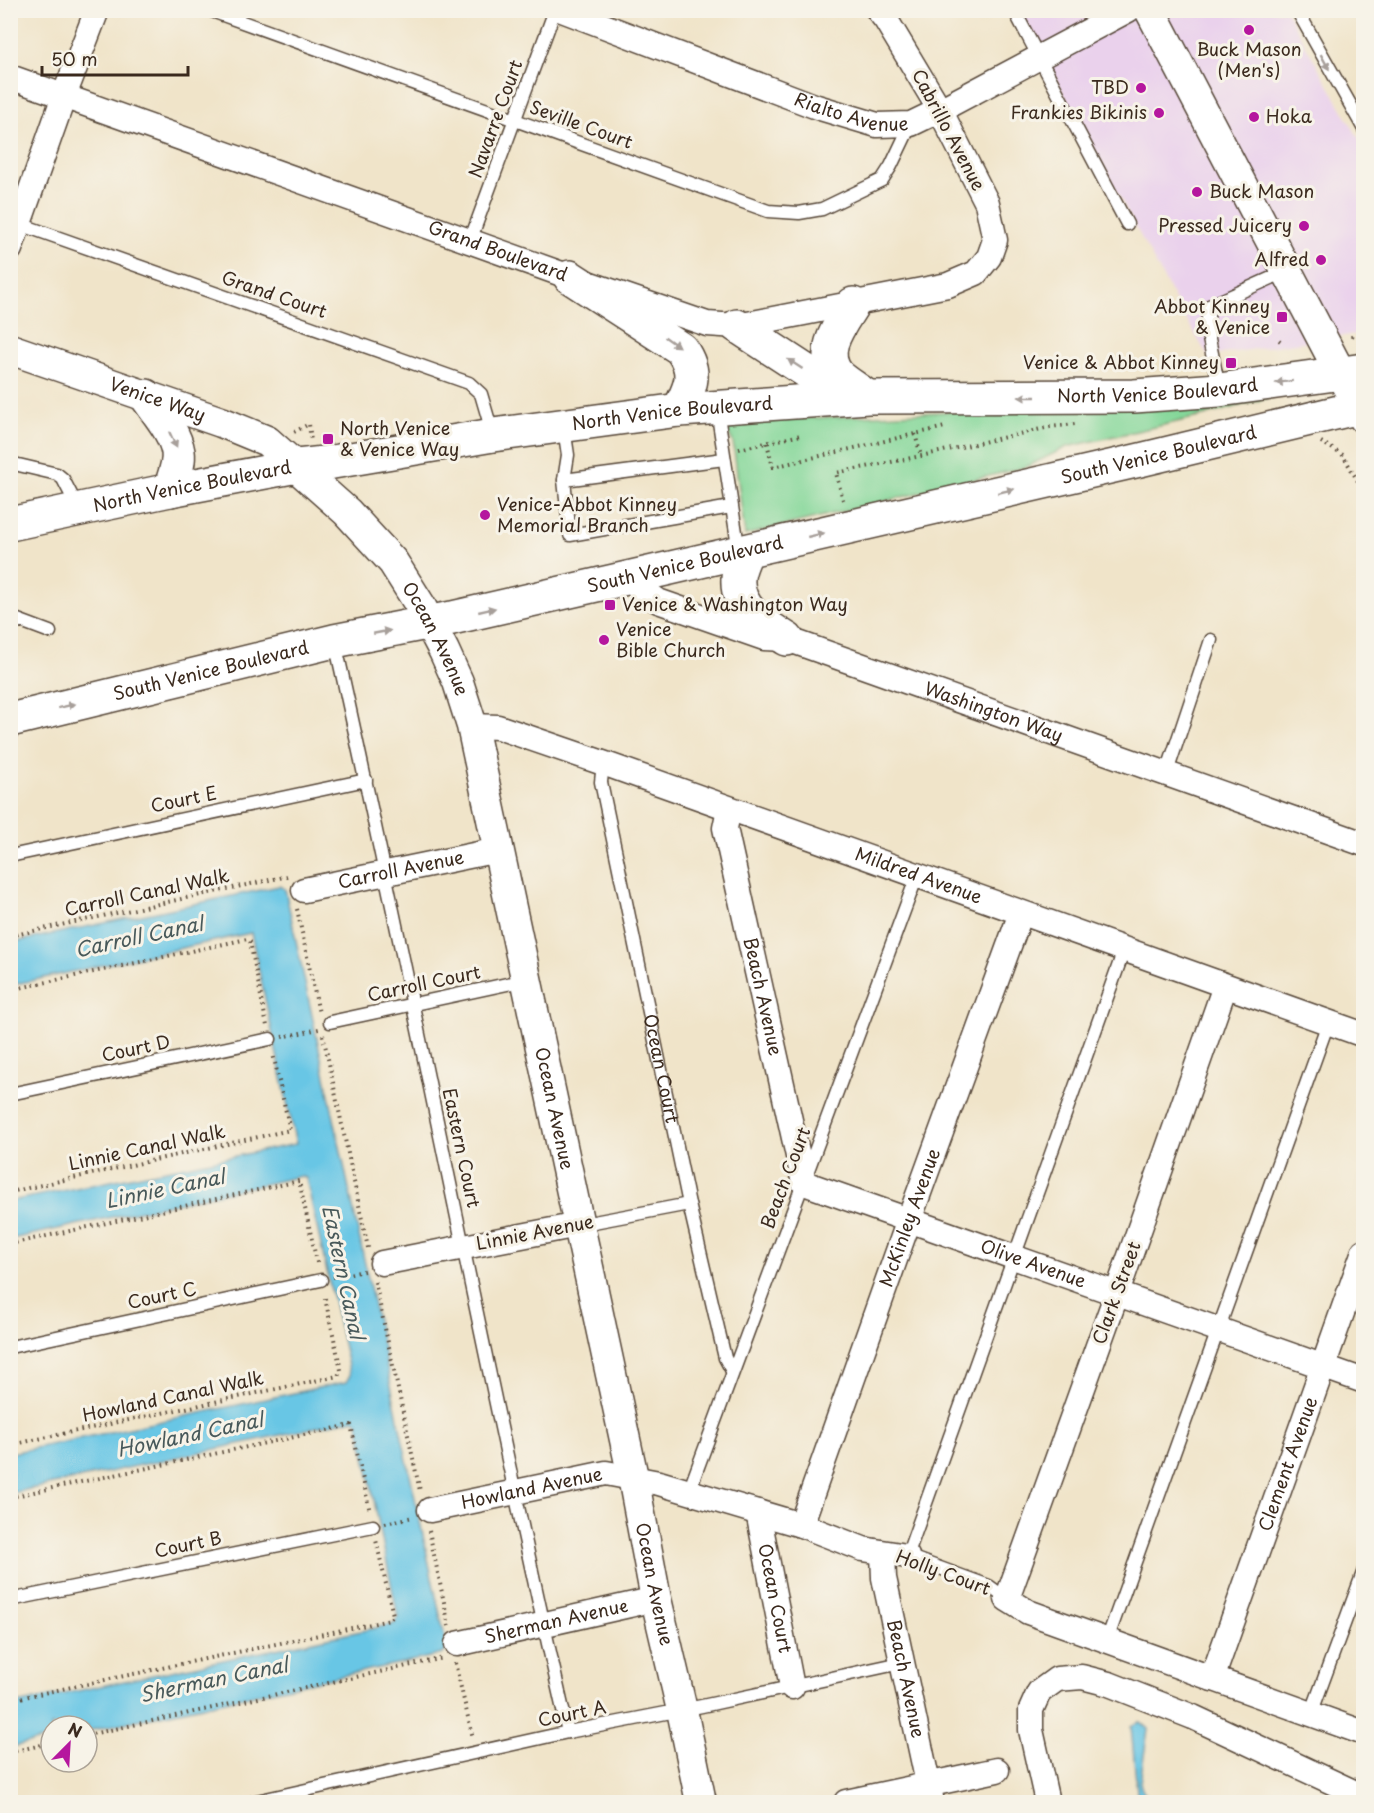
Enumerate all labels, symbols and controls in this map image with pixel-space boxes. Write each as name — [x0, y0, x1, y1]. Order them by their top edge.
marker: Buck Mason (Men's) — [1242, 23, 1256, 37]
place label: Buck Mason (Men's) — [1196, 35, 1302, 83]
scale bar — [42, 39, 188, 77]
text: 50 m — [51, 45, 98, 72]
one-way arrow — [1320, 53, 1330, 70]
street label: Navarre Court — [461, 56, 528, 181]
street label: Cabrillo Avenue — [906, 64, 993, 195]
place label: TBD — [1091, 73, 1129, 100]
marker: TBD — [1134, 81, 1148, 95]
street label: Rialto Avenue — [791, 85, 909, 137]
street label: Seville Court — [526, 92, 637, 155]
place label: Frankies Bikinis — [1011, 98, 1147, 125]
place label: Hoka — [1266, 102, 1313, 129]
marker: Frankies Bikinis — [1152, 106, 1166, 120]
marker: Hoka — [1247, 110, 1261, 124]
place label: Buck Mason — [1209, 177, 1314, 204]
marker: Buck Mason — [1190, 185, 1204, 199]
place label: Pressed Juicery — [1158, 211, 1292, 238]
street label: Grand Boulevard — [425, 212, 572, 287]
marker: Pressed Juicery — [1297, 219, 1311, 233]
place label: Alfred — [1255, 245, 1309, 272]
marker: Alfred — [1314, 253, 1328, 267]
street label: Grand Court — [218, 263, 331, 324]
place label: Abbot Kinney & Venice — [1154, 292, 1270, 340]
marker: Abbot Kinney & Venice — [1275, 310, 1289, 324]
one-way arrow — [664, 336, 680, 348]
place label: Venice & Abbot Kinney — [1023, 348, 1219, 375]
marker: Venice & Abbot Kinney — [1224, 356, 1238, 370]
one-way arrow — [787, 359, 803, 370]
street label: Venice Way — [106, 369, 210, 428]
street label: North Venice Boulevard — [1057, 370, 1259, 408]
one-way arrow — [1275, 377, 1294, 386]
street label: North Venice Boulevard — [570, 389, 773, 436]
one-way arrow — [1018, 392, 1037, 402]
place label: North Venice & Venice Way — [340, 414, 459, 462]
street label: South Venice Boulevard — [1058, 417, 1259, 490]
one-way arrow — [168, 432, 178, 450]
marker: North Venice & Venice Way — [321, 432, 335, 446]
street label: North Venice Boulevard — [90, 452, 293, 518]
one-way arrow — [997, 486, 1016, 495]
place label: Venice-Abbot Kinney Memorial Branch — [497, 490, 677, 538]
marker: Venice-Abbot Kinney Memorial Branch — [478, 508, 492, 522]
street label: South Venice Boulevard — [584, 528, 785, 599]
one-way arrow — [807, 530, 826, 539]
street label: Ocean Avenue — [397, 576, 477, 699]
place label: Venice & Washington Way — [622, 590, 848, 617]
marker: Venice & Washington Way — [603, 598, 617, 612]
one-way arrow — [478, 605, 497, 614]
place label: Venice Bible Church — [616, 615, 726, 663]
one-way arrow — [373, 626, 391, 636]
street label: South Venice Boulevard — [110, 633, 311, 706]
marker: Venice Bible Church — [597, 633, 611, 647]
street label: Washington Way — [921, 674, 1067, 748]
one-way arrow — [58, 701, 77, 711]
street label: Court E — [148, 778, 219, 819]
street label: Mildred Avenue — [852, 839, 986, 909]
street label: Carroll Avenue — [335, 842, 466, 895]
street label: Carroll Canal Walk — [62, 861, 232, 922]
water label: Carroll Canal — [72, 907, 209, 964]
street label: Beach Avenue — [738, 934, 790, 1058]
street label: Carroll Court — [365, 957, 483, 1008]
street label: Ocean Court — [638, 1011, 687, 1126]
street label: Court D — [99, 1027, 173, 1068]
street label: Ocean Avenue — [529, 1044, 582, 1172]
street label: Eastern Court — [437, 1085, 488, 1210]
street label: Linnie Canal Walk — [66, 1117, 228, 1176]
street label: Beach Court — [753, 1123, 816, 1232]
street label: McKinley Avenue — [871, 1144, 946, 1290]
water label: Linnie Canal — [102, 1160, 231, 1215]
water label: Eastern Canal — [315, 1202, 374, 1345]
street label: Linnie Avenue — [474, 1207, 596, 1256]
street label: Olive Avenue — [977, 1231, 1090, 1294]
street label: Clark Street — [1084, 1237, 1147, 1348]
street label: Court C — [125, 1274, 199, 1315]
street label: Howland Canal Walk — [80, 1363, 266, 1428]
street label: Clement Avenue — [1251, 1392, 1323, 1535]
water label: Howland Canal — [114, 1403, 269, 1464]
street label: Howland Avenue — [458, 1459, 605, 1515]
street label: Ocean Avenue — [630, 1520, 681, 1648]
street label: Court B — [152, 1523, 224, 1564]
street label: Ocean Court — [752, 1541, 800, 1655]
street label: Holly Court — [892, 1542, 995, 1601]
street label: Sherman Avenue — [482, 1591, 630, 1649]
street label: Beach Avenue — [881, 1617, 933, 1740]
water label: Sherman Canal — [137, 1648, 294, 1709]
street label: Court A — [535, 1692, 608, 1733]
north arrow — [39, 1714, 99, 1774]
text: N — [65, 1716, 86, 1743]

